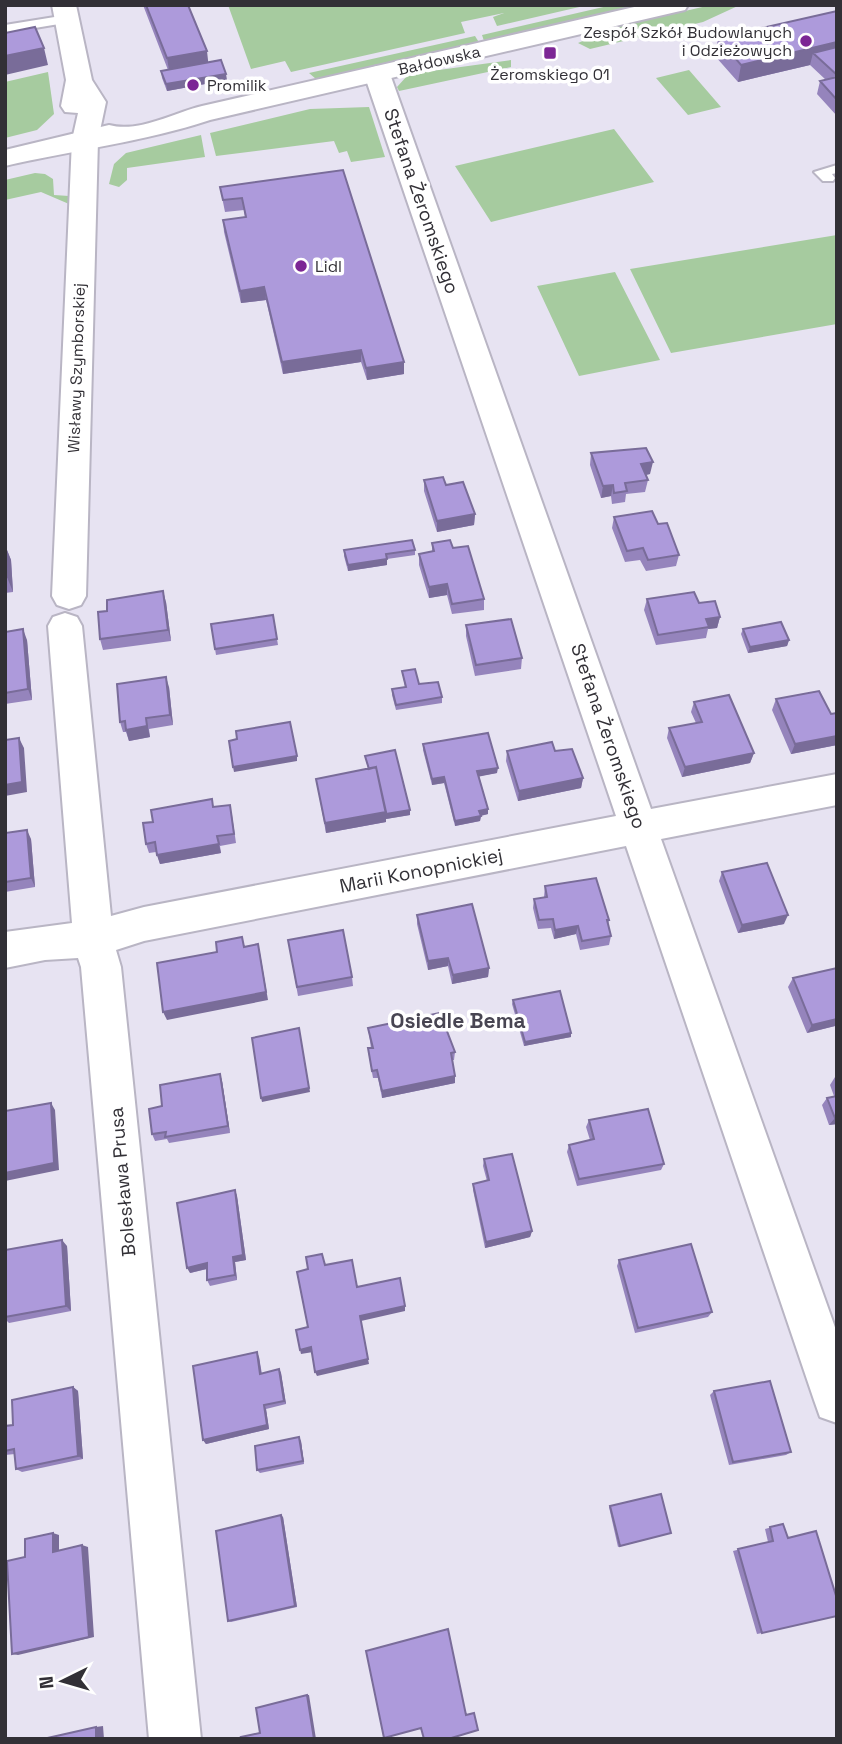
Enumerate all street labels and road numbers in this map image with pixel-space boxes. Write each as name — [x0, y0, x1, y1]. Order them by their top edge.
street label: Bałdowska — [396, 41, 483, 80]
street label: Stefana Żeromskiego — [378, 105, 465, 297]
street label: Wisławy Szymborskiej — [63, 283, 90, 453]
street label: Stefana Żeromskiego — [565, 640, 652, 832]
street label: Marii Konopnickiej — [337, 842, 505, 899]
street label: Bolesława Prusa — [104, 1106, 141, 1258]

